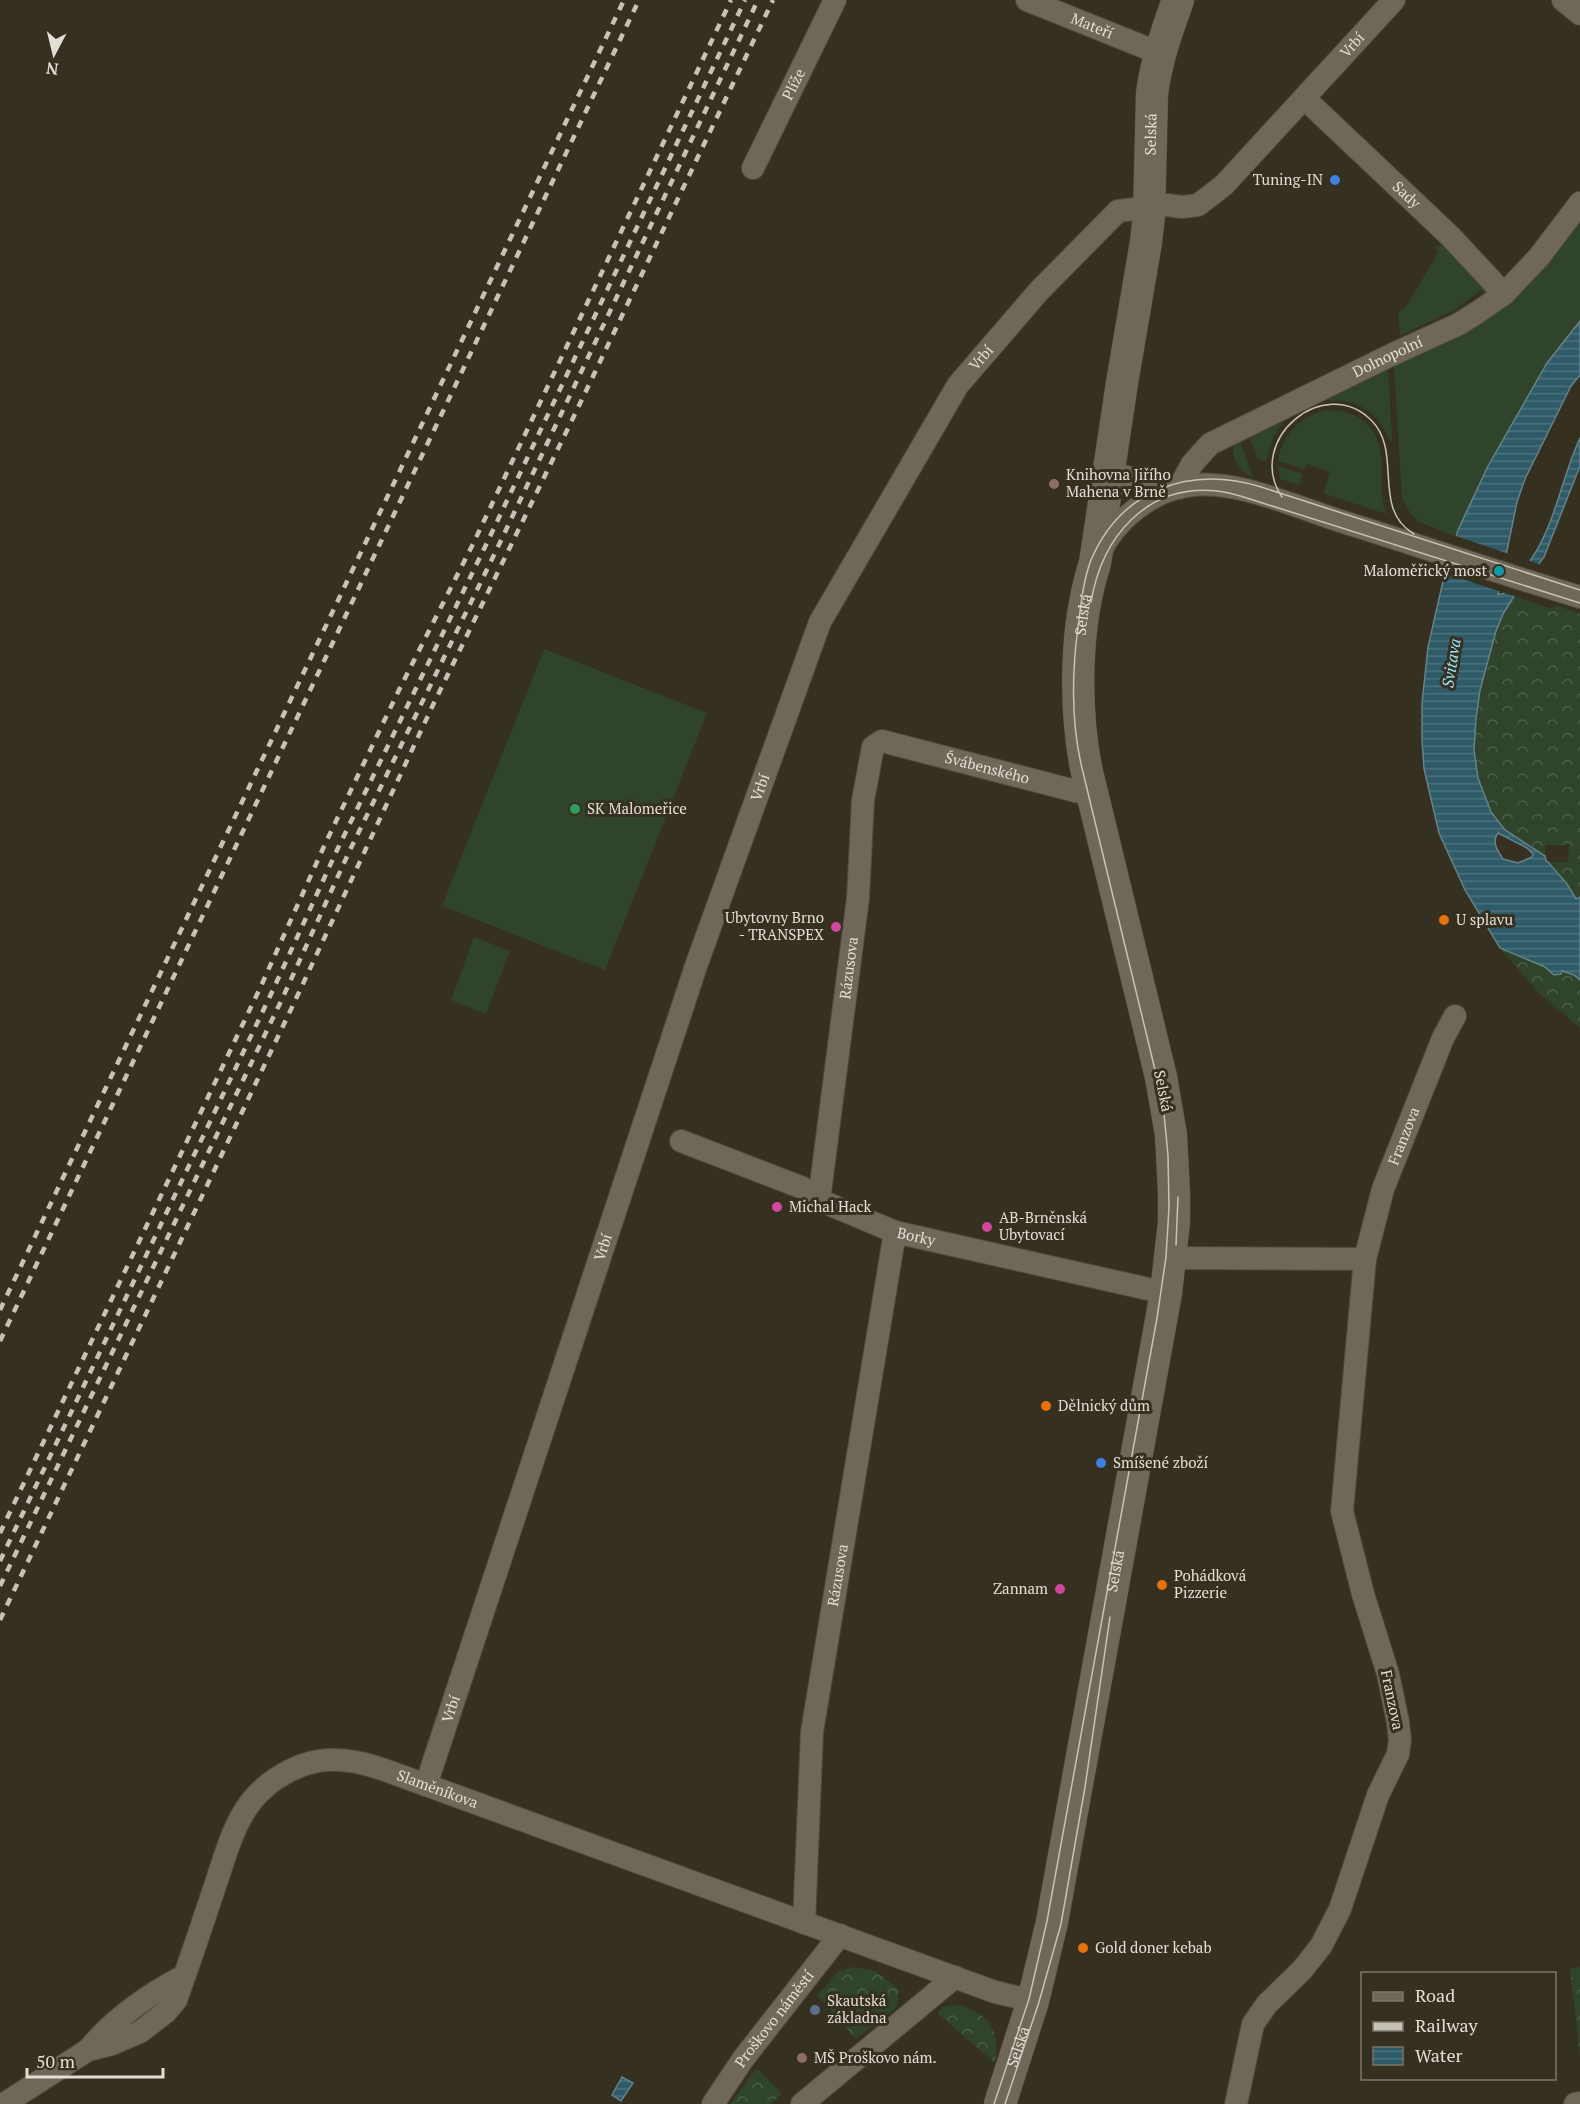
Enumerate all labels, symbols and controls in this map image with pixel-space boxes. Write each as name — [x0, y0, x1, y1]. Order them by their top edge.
street label: Mateří — [1068, 8, 1117, 43]
north arrow — [24, 24, 84, 84]
street label: Vrbí — [1335, 27, 1369, 61]
text: N — [45, 57, 60, 81]
street label: Plíže — [777, 65, 809, 103]
street label: Selská — [1139, 113, 1161, 156]
place label: Tuning-IN — [1253, 169, 1323, 189]
marker: Tuning-IN — [1328, 173, 1342, 187]
street label: Sady — [1389, 176, 1426, 213]
street label: Dolnopolní — [1349, 331, 1426, 381]
street label: Vrbí — [964, 340, 997, 374]
place label: Knihovna Jiřího Mahena v Brně — [1066, 464, 1171, 501]
marker: Knihovna Jiřího Mahena v Brně — [1047, 477, 1061, 491]
place label: Maloměřický most — [1364, 560, 1487, 580]
marker: Maloměřický most — [1492, 564, 1506, 578]
street label: Selská — [1070, 591, 1096, 636]
water label: Svitava — [1436, 637, 1466, 689]
street label: Švábenského — [943, 747, 1032, 788]
street label: Vrbí — [745, 770, 774, 804]
place label: SK Malomeřice — [587, 798, 687, 818]
marker: SK Malomeřice — [568, 802, 582, 816]
place label: Ubytovny Brno - TRANSPEX — [725, 907, 824, 944]
place label: U splavu — [1456, 909, 1513, 929]
marker: U splavu — [1437, 913, 1451, 927]
marker: Ubytovny Brno - TRANSPEX — [829, 920, 843, 934]
street label: Rázusova — [834, 935, 862, 1000]
street label: Selská — [1150, 1068, 1178, 1114]
street label: Franzova — [1383, 1103, 1424, 1168]
place label: Michal Hack — [789, 1196, 872, 1216]
marker: Michal Hack — [770, 1200, 784, 1214]
place label: AB-Brněnská Ubytovací — [999, 1207, 1087, 1244]
marker: AB-Brněnská Ubytovací — [980, 1220, 994, 1234]
street label: Borky — [895, 1222, 938, 1250]
street label: Vrbí — [588, 1230, 616, 1263]
place label: Dělnický dům — [1058, 1395, 1150, 1415]
marker: Dělnický dům — [1039, 1399, 1053, 1413]
place label: Smíšené zboží — [1113, 1452, 1209, 1472]
marker: Smíšené zboží — [1094, 1456, 1108, 1470]
street label: Rázusova — [822, 1542, 852, 1608]
street label: Selská — [1101, 1548, 1128, 1593]
place label: Pohádková Pizzerie — [1174, 1565, 1247, 1602]
place label: Zannam — [993, 1578, 1048, 1598]
marker: Pohádková Pizzerie — [1155, 1578, 1169, 1592]
marker: Zannam — [1053, 1582, 1067, 1596]
street label: Franzova — [1377, 1668, 1409, 1732]
street label: Vrbí — [436, 1692, 464, 1725]
street label: Slaměníkova — [394, 1764, 481, 1812]
place label: Gold doner kebab — [1095, 1937, 1212, 1957]
marker: Gold doner kebab — [1076, 1941, 1090, 1955]
street label: Proškovo náměstí — [729, 1965, 818, 2071]
legend — [1361, 1972, 1556, 2080]
text: Road — [1415, 1983, 1455, 2007]
place label: Skautská základna — [827, 1990, 887, 2027]
marker: Skautská základna — [808, 2003, 822, 2017]
text: Railway — [1415, 2013, 1479, 2037]
street label: Selská — [1001, 2023, 1033, 2070]
scale bar — [27, 2041, 164, 2079]
text: Water — [1415, 2043, 1462, 2067]
place label: MŠ Proškovo nám. — [814, 2047, 937, 2067]
text: 50 m — [36, 2049, 76, 2073]
marker: MŠ Proškovo nám. — [795, 2051, 809, 2065]

